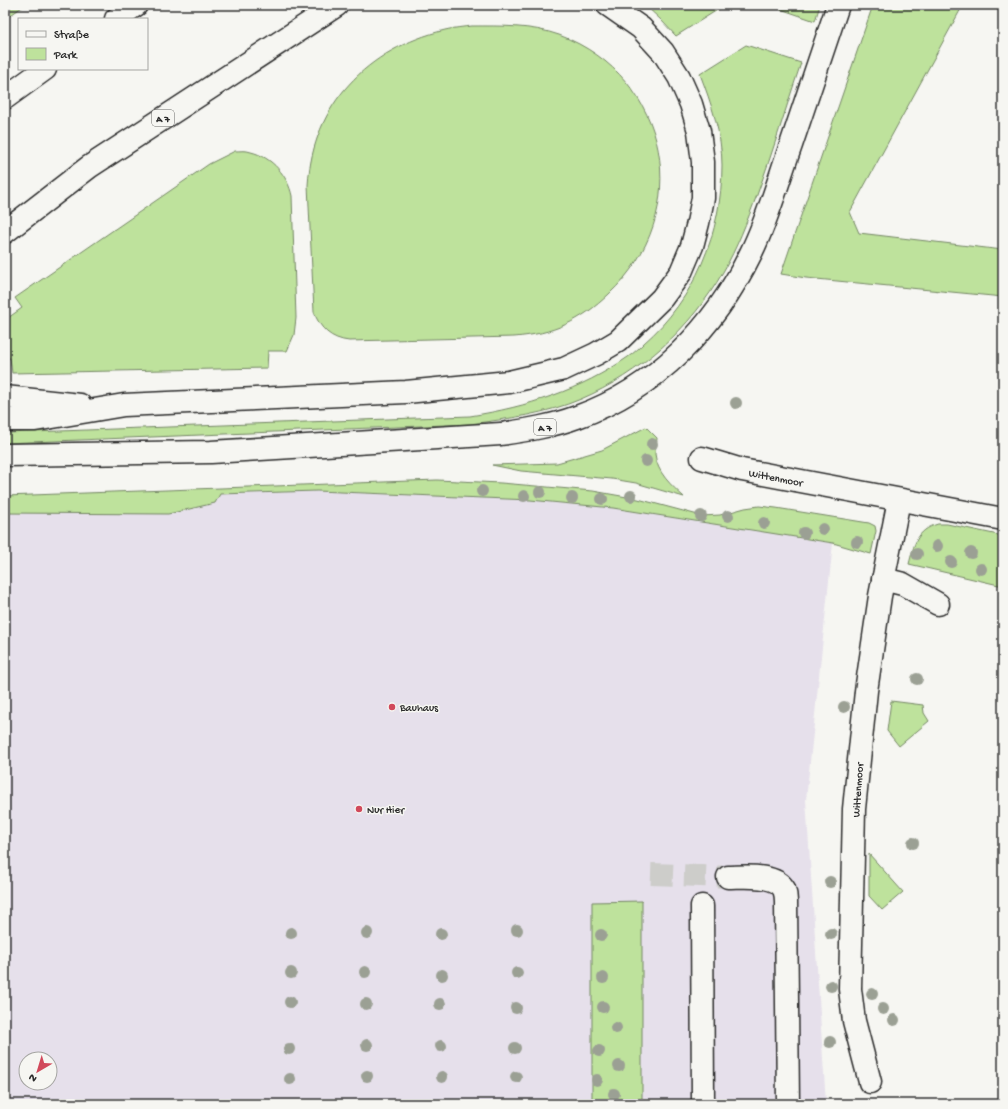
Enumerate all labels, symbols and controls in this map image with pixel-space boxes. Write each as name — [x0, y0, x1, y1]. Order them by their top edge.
legend — [18, 18, 148, 70]
text: Straße — [54, 29, 90, 43]
text: Park — [53, 49, 79, 63]
road number: A 7 — [152, 110, 174, 126]
road number: A 7 — [534, 419, 556, 435]
street label: Wittenmoor — [748, 468, 805, 490]
marker: Bauhaus — [387, 702, 397, 712]
place label: Bauhaus — [399, 703, 439, 715]
street label: Wittenmoor — [851, 761, 867, 818]
marker: Nur Hier — [354, 804, 364, 814]
place label: Nur Hier — [367, 805, 405, 817]
north arrow — [18, 1051, 58, 1091]
text: N — [27, 1070, 40, 1084]

